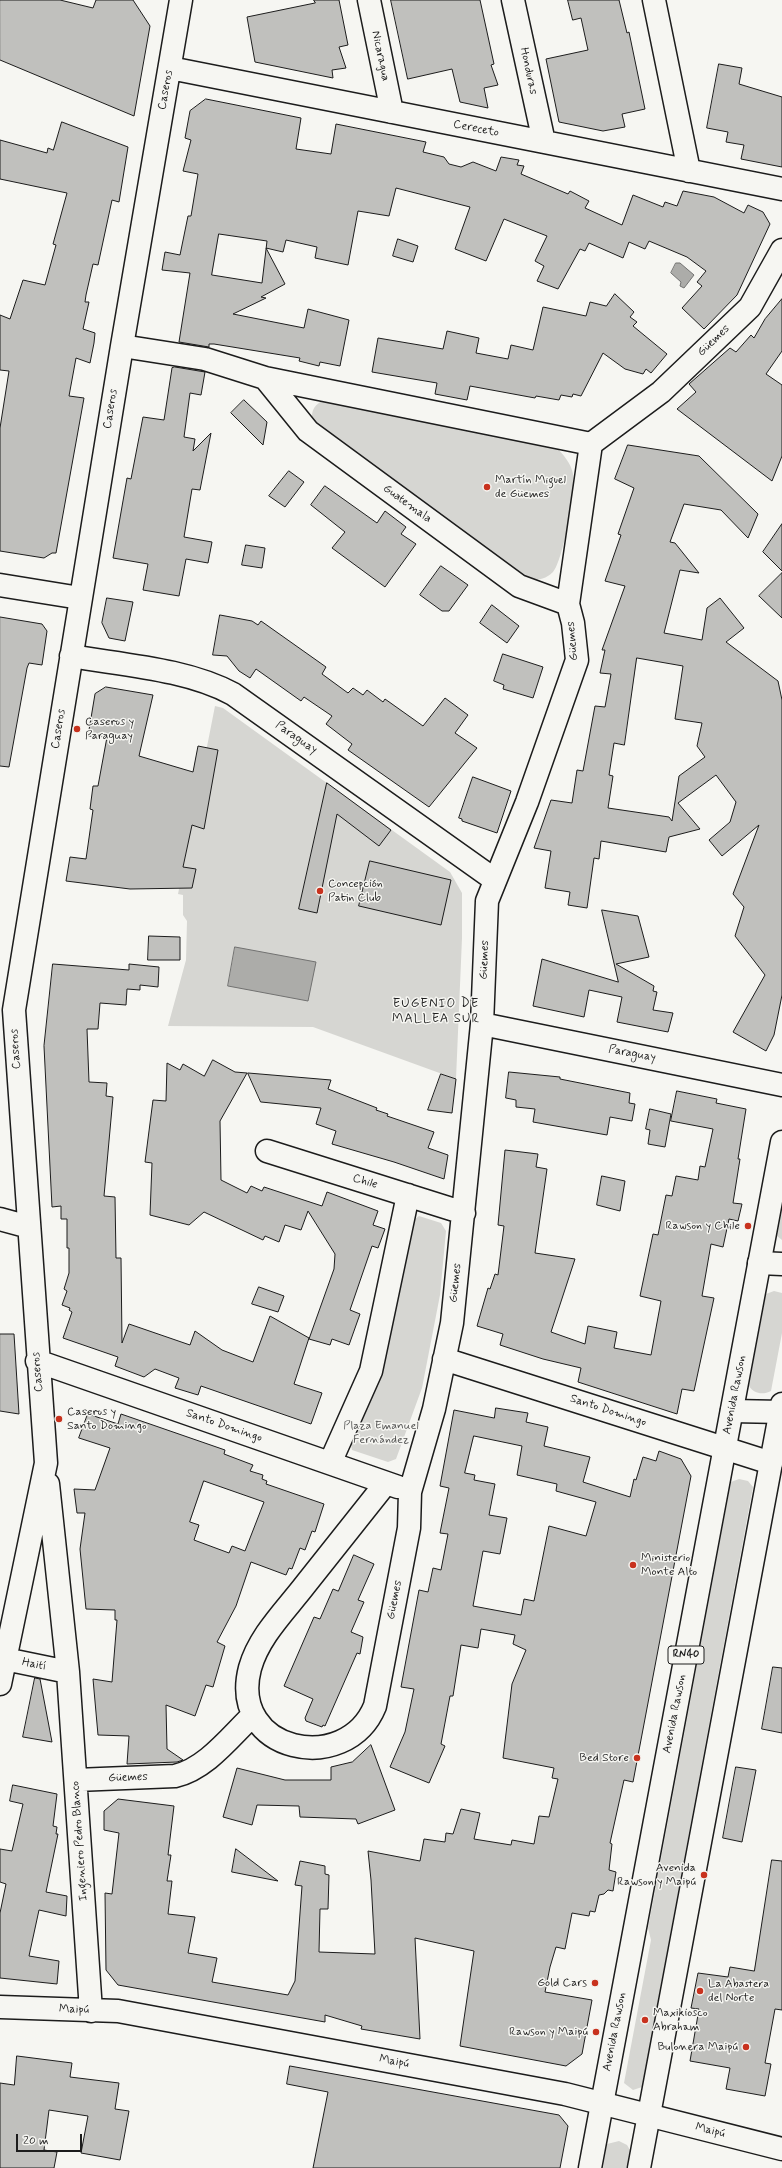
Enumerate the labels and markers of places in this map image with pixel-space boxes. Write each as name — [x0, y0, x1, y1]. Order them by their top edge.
place label: Martín Miguel de Güemes — [495, 473, 566, 501]
marker: Martín Miguel de Güemes — [482, 482, 492, 492]
place label: Caseros y Paraguay — [85, 715, 134, 743]
marker: Caseros y Paraguay — [72, 724, 82, 734]
place label: Concepción Patin Club — [328, 877, 383, 905]
marker: Concepción Patin Club — [315, 886, 325, 896]
place label: Rawson y Chile — [666, 1219, 740, 1233]
marker: Rawson y Chile — [743, 1221, 753, 1231]
place label: Caseros y Santo Domingo — [67, 1405, 147, 1433]
marker: Caseros y Santo Domingo — [54, 1414, 64, 1424]
place label: Ministerio Monte Alto — [641, 1551, 697, 1579]
marker: Ministerio Monte Alto — [628, 1560, 638, 1570]
place label: Bed Store — [579, 1751, 629, 1765]
marker: Bed Store — [632, 1753, 642, 1763]
place label: Avenida Rawson y Maipú — [617, 1861, 696, 1889]
marker: Avenida Rawson y Maipú — [699, 1870, 709, 1880]
place label: Gold Cars — [537, 1976, 587, 1990]
place label: La Abastera del Norte — [708, 1977, 769, 2005]
marker: Gold Cars — [590, 1978, 600, 1988]
marker: La Abastera del Norte — [695, 1986, 705, 1996]
place label: Maxikiosco Abraham — [653, 2006, 708, 2034]
marker: Maxikiosco Abraham — [640, 2015, 650, 2025]
place label: Rawson y Maipú — [509, 2025, 588, 2039]
marker: Rawson y Maipú — [591, 2027, 601, 2037]
place label: Bulonera Maipú — [657, 2040, 738, 2054]
marker: Bulonera Maipú — [741, 2042, 751, 2052]

